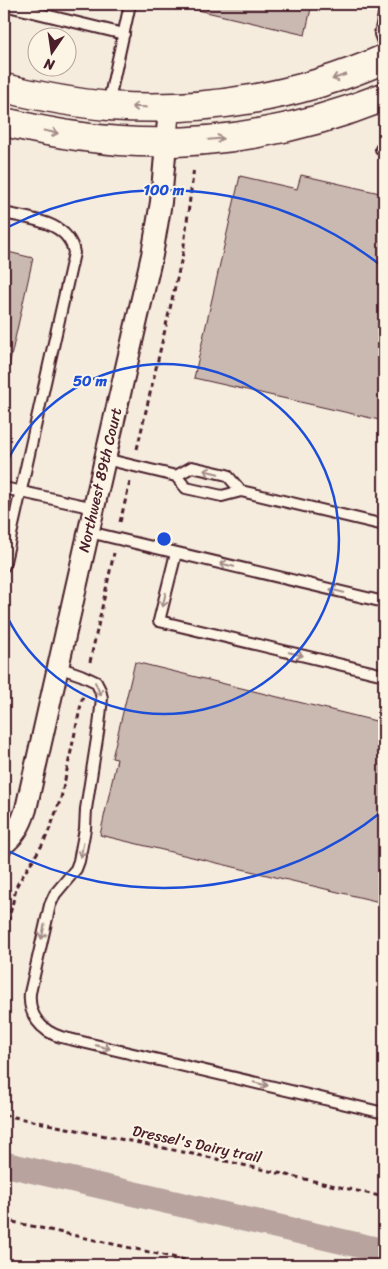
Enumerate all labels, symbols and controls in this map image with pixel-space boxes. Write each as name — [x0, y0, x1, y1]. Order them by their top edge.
north arrow — [28, 28, 78, 78]
text: N — [41, 51, 58, 78]
one-way arrow — [332, 73, 347, 82]
one-way arrow — [131, 103, 147, 112]
one-way arrow — [43, 128, 59, 138]
one-way arrow — [207, 134, 223, 143]
text: 100 m — [144, 177, 185, 203]
text: 50 m — [73, 368, 108, 394]
street label: Northwest 89th Court — [71, 405, 129, 555]
one-way arrow — [203, 467, 219, 476]
centre of rings — [155, 530, 173, 548]
one-way arrow — [219, 560, 235, 569]
one-way arrow — [329, 586, 345, 595]
one-way arrow — [159, 591, 168, 607]
one-way arrow — [287, 650, 303, 659]
one-way arrow — [94, 682, 104, 697]
one-way arrow — [76, 841, 86, 857]
one-way arrow — [38, 924, 47, 940]
one-way arrow — [94, 1043, 110, 1052]
one-way arrow — [253, 1080, 269, 1089]
street label: Dressel's Dairy trail — [130, 1118, 265, 1171]

